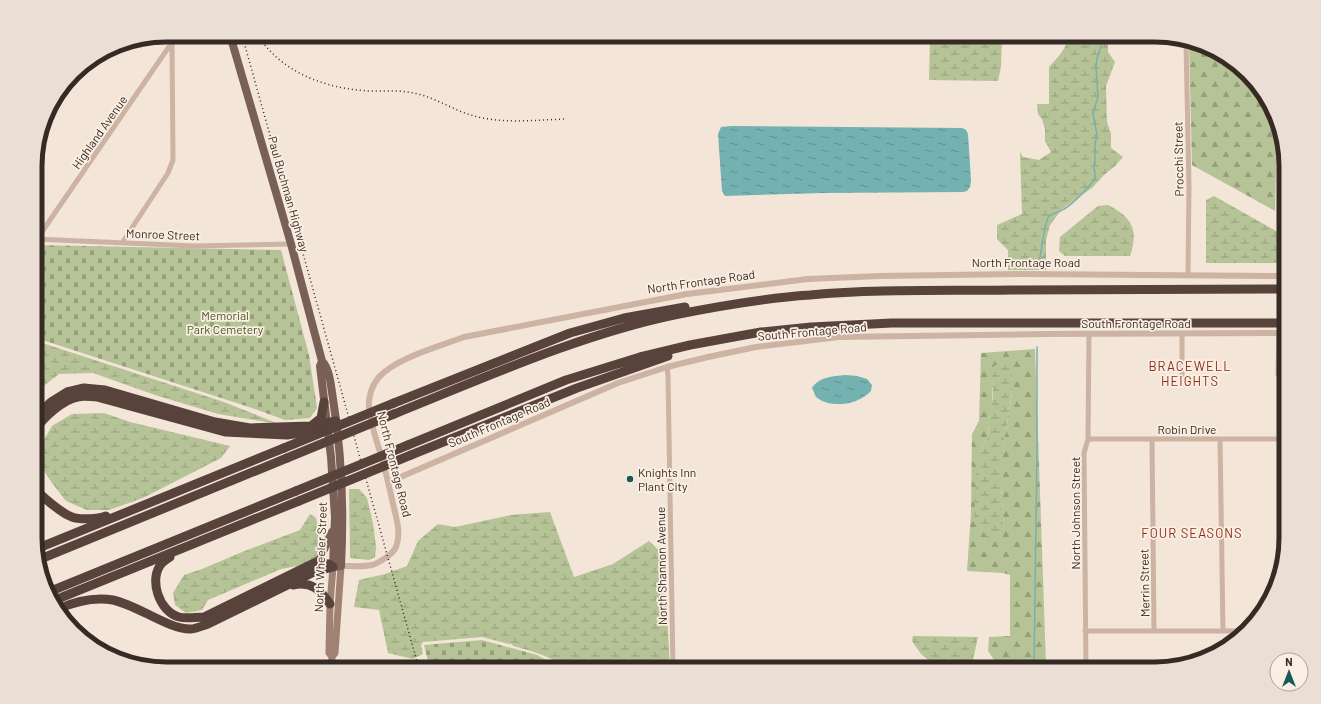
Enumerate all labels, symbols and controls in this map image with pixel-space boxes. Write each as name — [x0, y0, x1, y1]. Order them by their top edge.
street label: Highland Avenue — [69, 93, 129, 171]
street label: Procchi Street — [1170, 121, 1186, 197]
street label: Paul Buchman Highway — [266, 134, 312, 254]
street label: Monroe Street — [126, 226, 200, 242]
street label: North Frontage Road — [972, 255, 1080, 269]
street label: North Frontage Road — [646, 267, 756, 295]
park label: Memorial Park Cemetery — [187, 308, 264, 336]
street label: South Frontage Road — [1081, 316, 1191, 330]
street label: South Frontage Road — [757, 319, 867, 343]
district label: BRACEWELL HEIGHTS — [1148, 358, 1232, 389]
street label: South Frontage Road — [446, 394, 552, 450]
street label: North Frontage Road — [375, 410, 415, 518]
street label: Robin Drive — [1157, 422, 1217, 436]
street label: North Johnson Street — [1068, 457, 1082, 569]
place label: Knights Inn Plant City — [638, 465, 696, 493]
marker: Knights Inn Plant City — [625, 474, 635, 484]
street label: North Wheeler Street — [311, 501, 329, 613]
street label: North Shannon Avenue — [653, 507, 669, 625]
district label: FOUR SEASONS — [1141, 525, 1243, 541]
street label: Merrin Street — [1136, 549, 1152, 617]
north arrow — [1269, 652, 1309, 692]
text: N — [1285, 655, 1293, 668]

